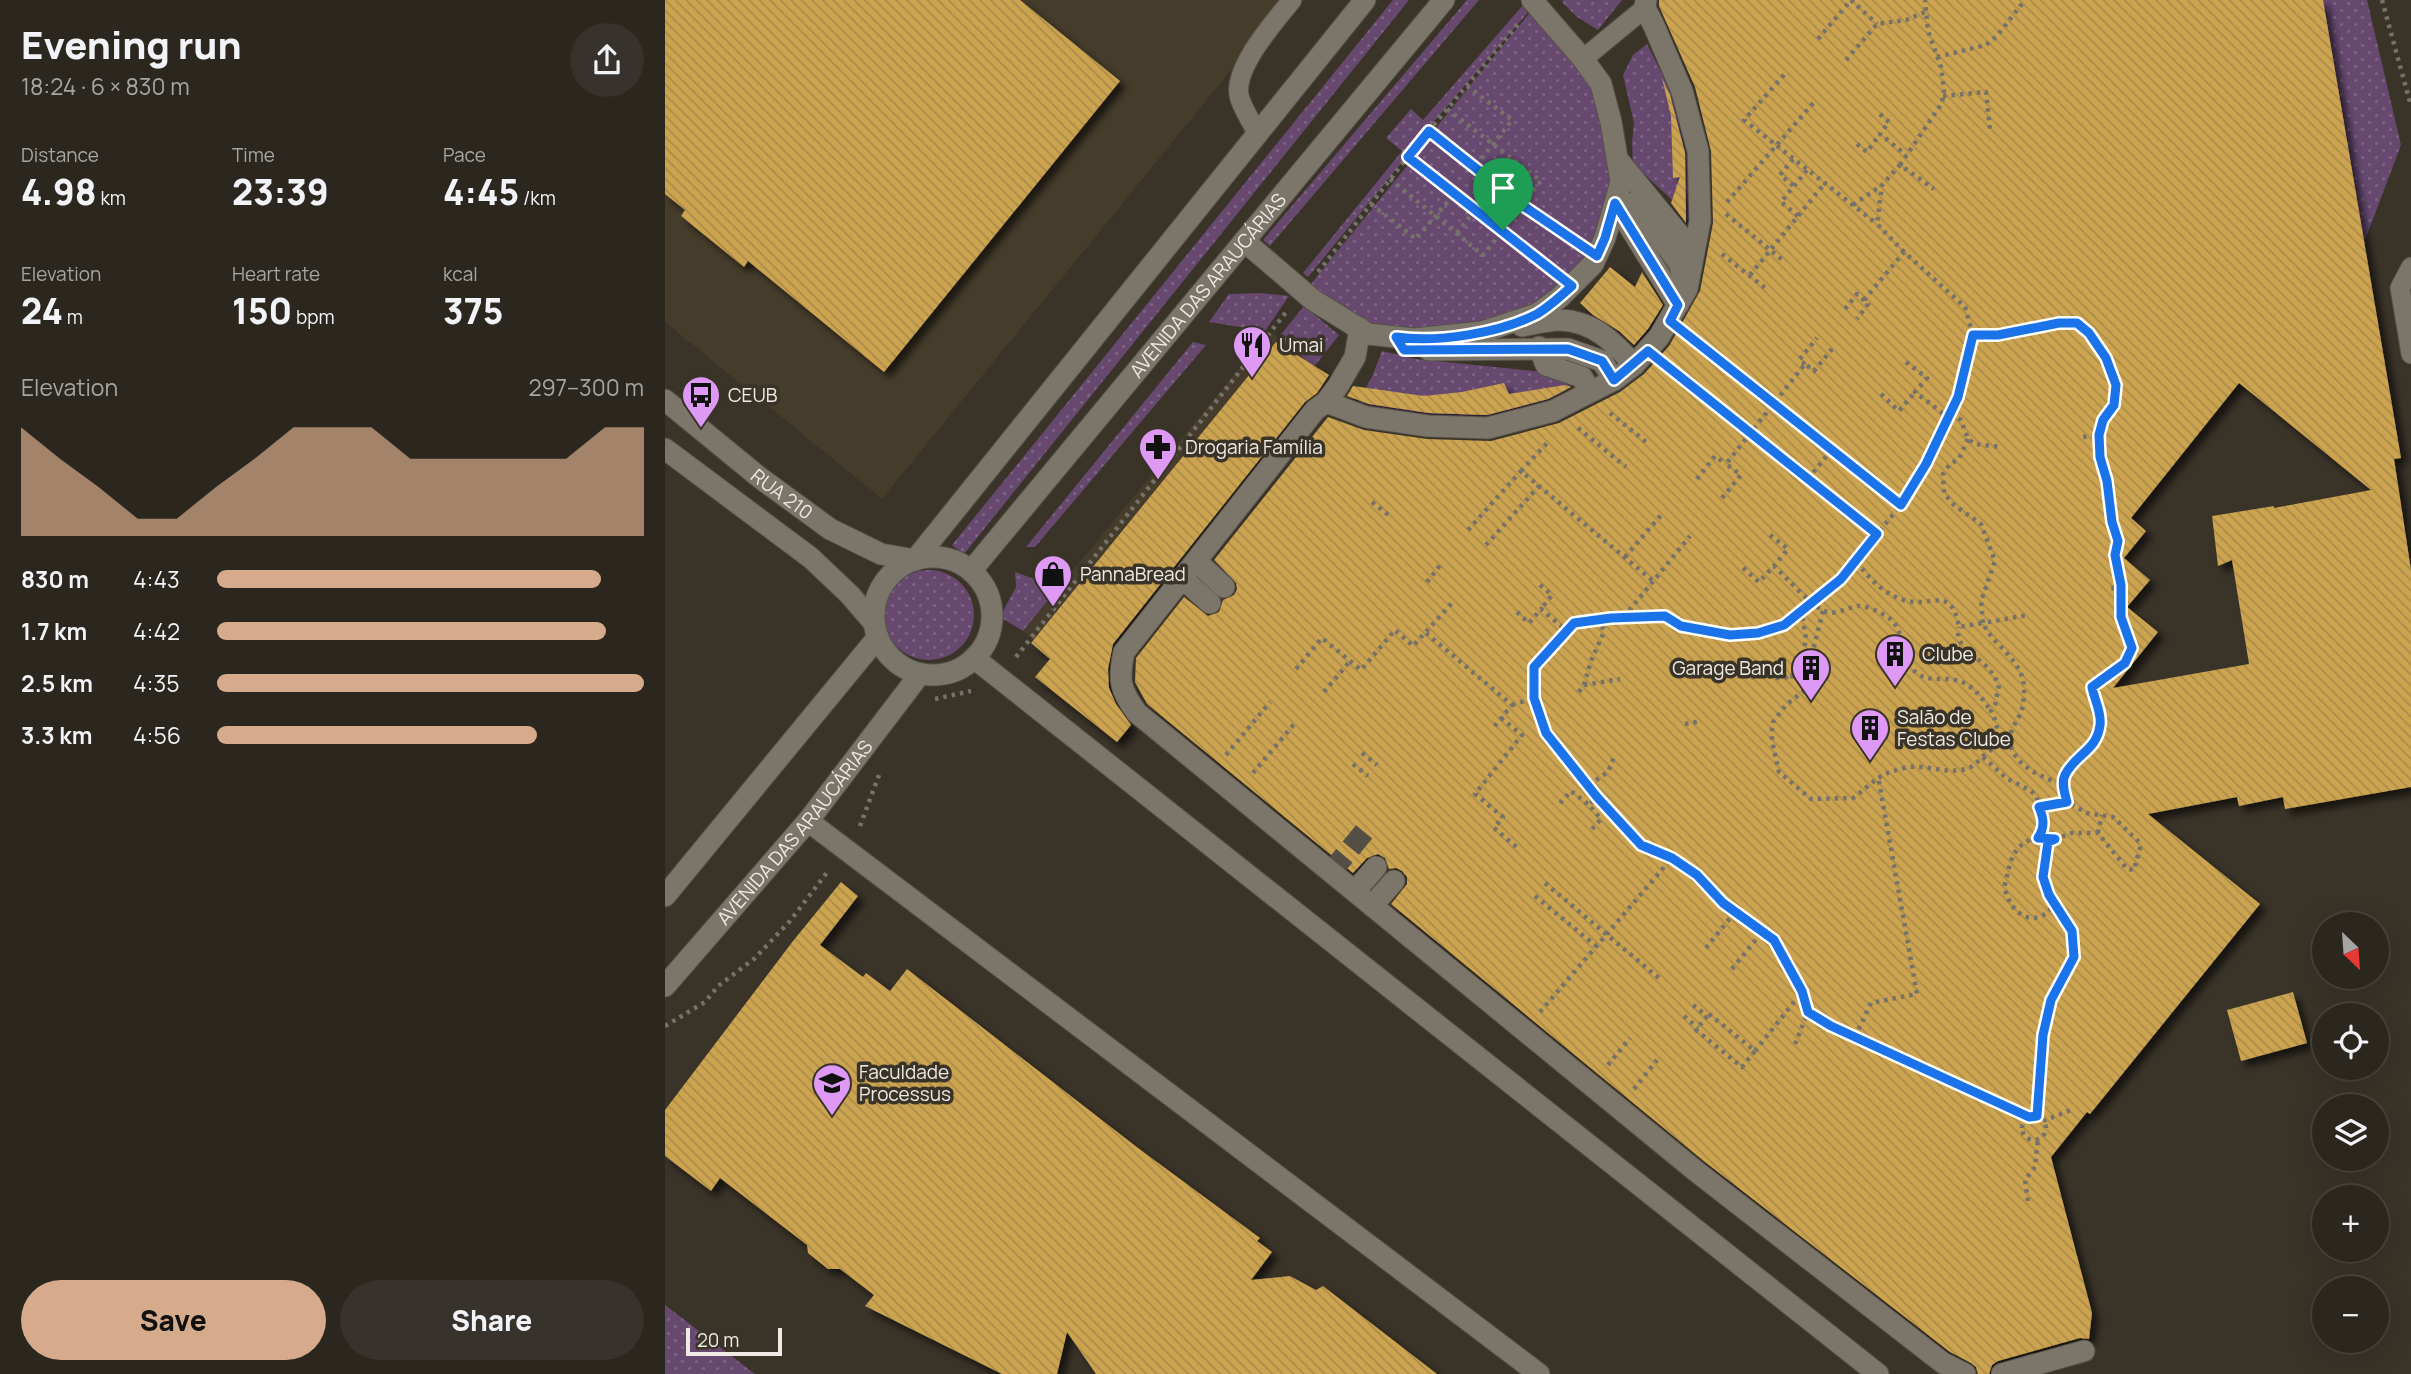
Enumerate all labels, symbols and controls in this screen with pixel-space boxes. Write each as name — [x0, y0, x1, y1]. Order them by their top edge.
text: Evening run — [21, 18, 242, 70]
button: share — [570, 23, 644, 97]
text: 18:24 · 6 × 830 m — [21, 70, 190, 102]
text: Distance — [21, 142, 99, 168]
text: Time — [232, 142, 275, 168]
text: Pace — [443, 142, 486, 168]
pin — [1473, 158, 1533, 230]
text: 4.98 — [21, 168, 97, 216]
text: 23:39 — [232, 168, 329, 216]
text: 4:45 — [443, 168, 519, 216]
icon: arrive — [1484, 169, 1522, 207]
text: km — [97, 185, 126, 211]
text: /km — [519, 185, 556, 211]
street label: AVENIDA DAS ARAUCÁRIAS — [1124, 187, 1292, 383]
text: Elevation — [21, 261, 101, 287]
text: Heart rate — [232, 261, 320, 287]
text: kcal — [443, 261, 478, 287]
text: 24 — [21, 287, 63, 335]
text: 150 — [232, 287, 292, 335]
text: 375 — [443, 287, 503, 335]
text: m — [63, 304, 83, 330]
text: bpm — [292, 304, 335, 330]
restaurant icon: Umai — [1231, 324, 1273, 379]
place label: Umai — [1279, 332, 1323, 358]
text: Elevation — [21, 371, 118, 403]
text: 297–300 m — [528, 371, 644, 403]
bus stop icon: CEUB — [680, 374, 722, 429]
place label: CEUB — [728, 382, 778, 408]
pharmacy icon: Drogaria Família — [1137, 426, 1179, 481]
place label: Drogaria Família — [1185, 434, 1323, 460]
street label: RUA 210 — [746, 463, 818, 525]
shop icon: PannaBread — [1032, 553, 1074, 608]
place label: PannaBread — [1080, 561, 1186, 587]
text: 830 m — [21, 563, 89, 595]
text: 4:43 — [133, 563, 180, 595]
text: 1.7 km — [21, 615, 87, 647]
text: 4:42 — [133, 615, 180, 647]
building icon: Clube — [1874, 633, 1916, 688]
place label: Clube — [1922, 641, 1974, 667]
building icon: Garage Band — [1790, 647, 1832, 702]
place label: Garage Band — [1672, 655, 1784, 681]
text: 2.5 km — [21, 667, 93, 699]
text: 4:35 — [133, 667, 179, 699]
place label: Salão de Festas Clube — [1897, 704, 2011, 752]
building icon: Salão de Festas Clube — [1849, 707, 1891, 762]
text: 3.3 km — [21, 719, 92, 751]
text: 4:56 — [133, 719, 181, 751]
street label: AVENIDA DAS ARAUCÁRIAS — [711, 734, 878, 930]
north arrow — [2312, 912, 2389, 989]
map controls — [2312, 912, 2389, 1353]
button: locate — [2312, 1003, 2389, 1080]
place label: Faculdade Processus — [859, 1059, 951, 1107]
school or university icon: Faculdade Processus — [811, 1062, 853, 1117]
button: layers — [2312, 1094, 2389, 1171]
button: + — [2312, 1185, 2389, 1262]
button: − — [2312, 1276, 2389, 1353]
button: Save — [21, 1280, 326, 1360]
button: Share — [340, 1280, 644, 1360]
scale bar — [686, 1325, 782, 1357]
text: 20 m — [697, 1327, 739, 1353]

